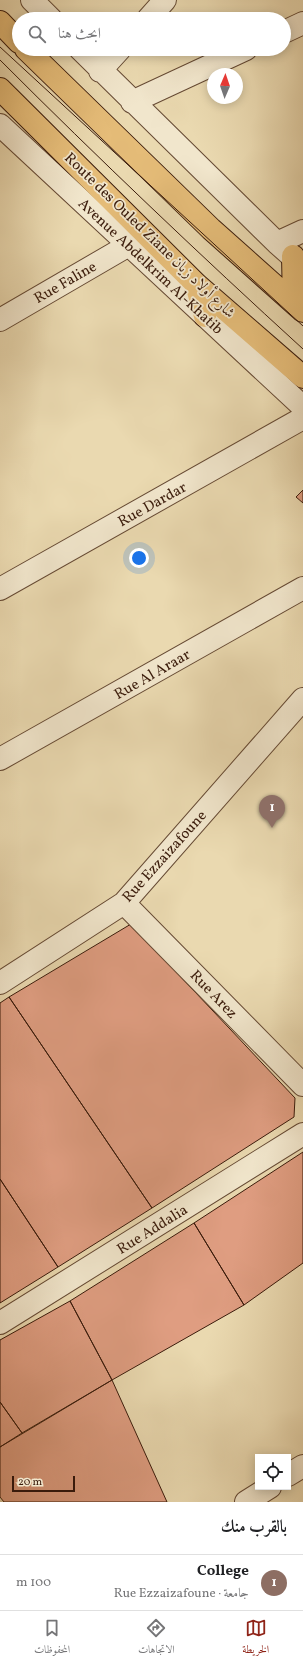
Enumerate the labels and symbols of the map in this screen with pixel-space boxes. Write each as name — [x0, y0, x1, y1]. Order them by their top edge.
north arrow — [207, 68, 243, 104]
street label: Route des Ouled Ziane شارع أولاد زيان — [58, 147, 240, 324]
street label: Avenue Abdelkrim Al-Khatib — [73, 194, 227, 340]
street label: Rue Faline — [31, 257, 101, 310]
street label: Rue Dardar — [115, 478, 191, 533]
your location — [129, 548, 149, 568]
street label: Rue Al Araar — [111, 645, 195, 706]
pin: 1 — [259, 795, 285, 828]
street label: Rue Ezzaizafoune — [118, 806, 212, 908]
street label: Rue Arez — [184, 966, 241, 1024]
street label: Rue Addalia — [113, 1200, 192, 1260]
scale bar — [12, 1474, 75, 1493]

